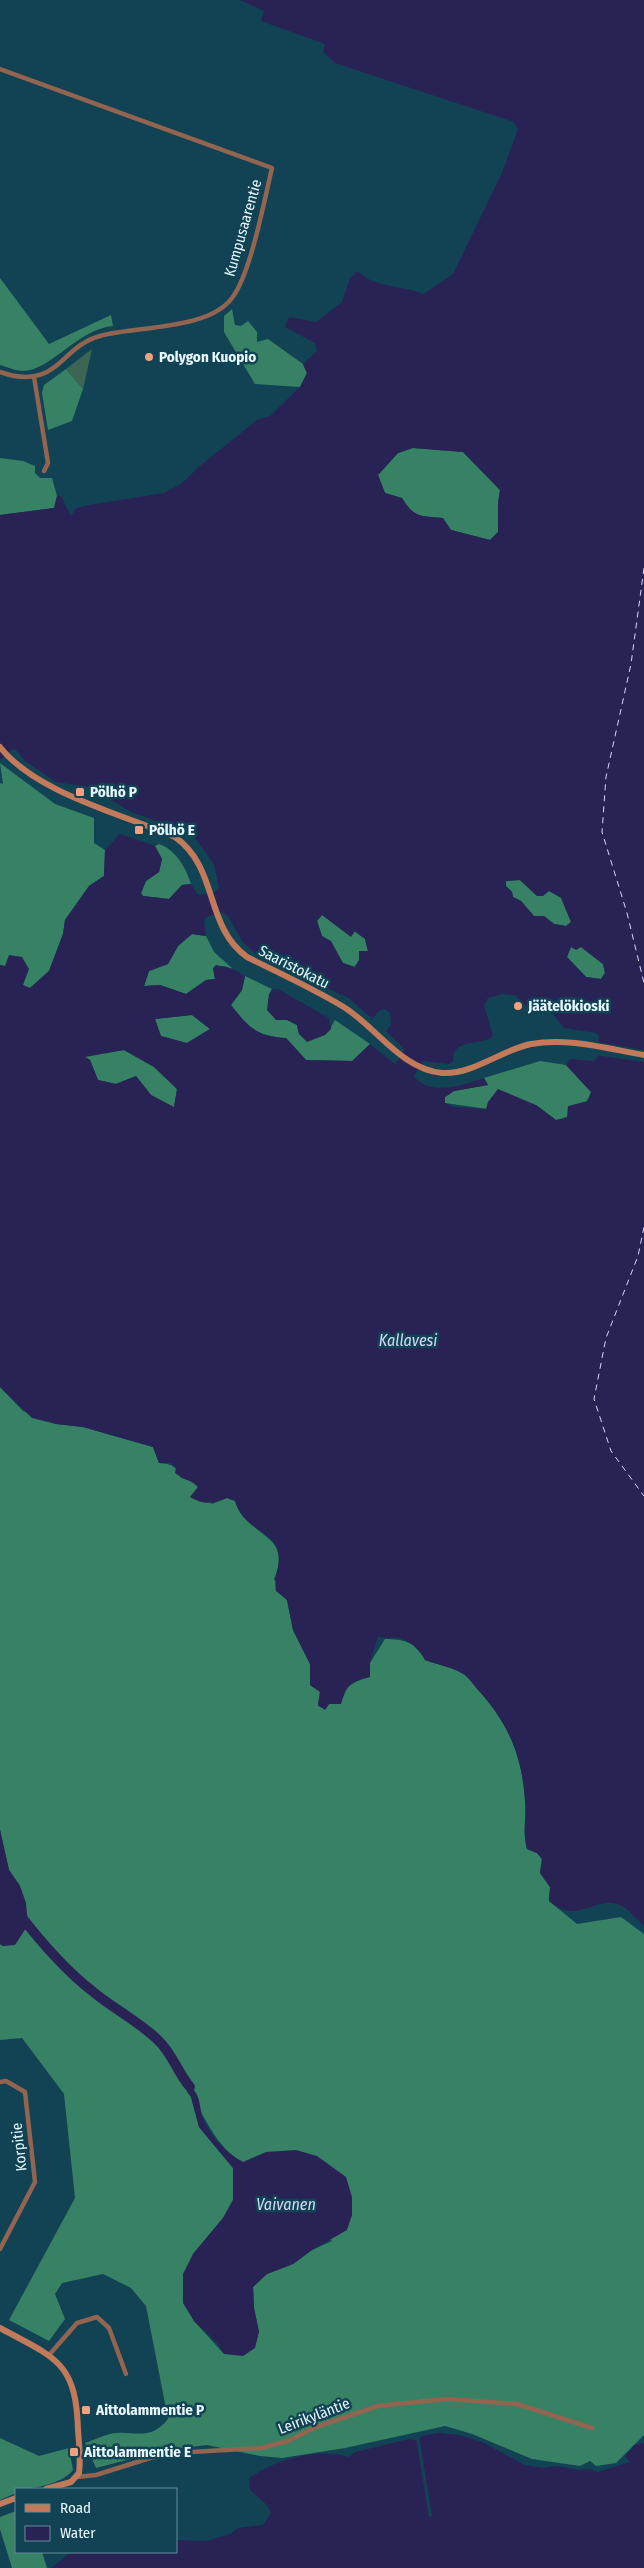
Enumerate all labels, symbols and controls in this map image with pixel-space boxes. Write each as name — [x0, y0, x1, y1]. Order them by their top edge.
street label: Kumpusaarentie — [221, 177, 265, 279]
place label: Polygon Kuopio — [159, 348, 256, 366]
marker: Polygon Kuopio — [143, 351, 155, 363]
place label: Pölhö P — [90, 783, 137, 801]
marker: Pölhö P — [74, 786, 86, 798]
place label: Pölhö E — [149, 821, 195, 839]
marker: Pölhö E — [133, 824, 145, 836]
street label: Saaristokatu — [256, 942, 332, 992]
place label: Jäätelökioski — [527, 997, 610, 1015]
marker: Jäätelökioski — [512, 1000, 524, 1012]
water label: Kallavesi — [379, 1331, 437, 1350]
street label: Korpitie — [8, 2122, 30, 2172]
water label: Vaivanen — [256, 2195, 316, 2214]
street label: Leirikyläntie — [276, 2394, 352, 2438]
place label: Aittolammentie P — [95, 2401, 204, 2419]
marker: Aittolammentie P — [80, 2404, 92, 2416]
place label: Aittolammentie E — [83, 2443, 191, 2461]
marker: Aittolammentie E — [68, 2446, 80, 2458]
legend — [15, 2488, 178, 2553]
text: Road — [60, 2499, 91, 2517]
text: Water — [60, 2524, 96, 2542]

